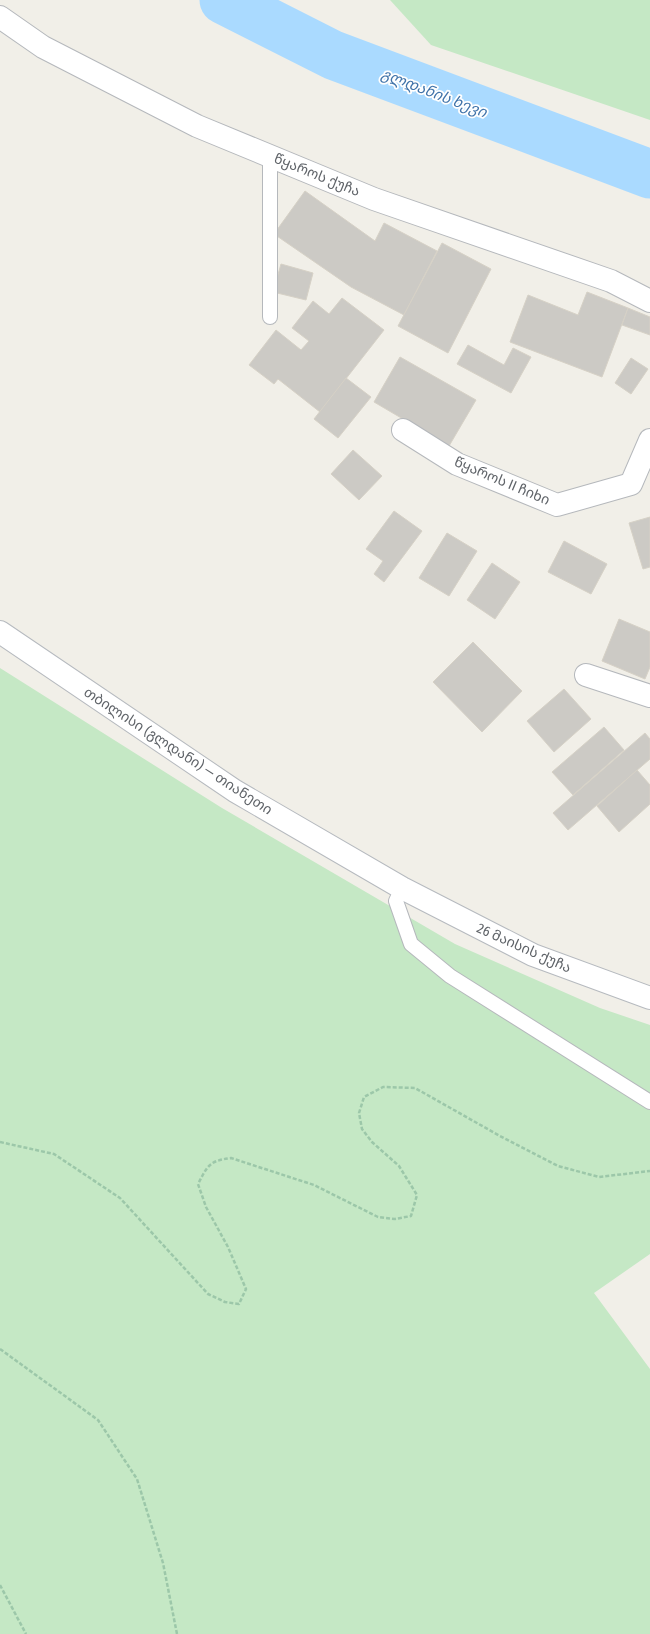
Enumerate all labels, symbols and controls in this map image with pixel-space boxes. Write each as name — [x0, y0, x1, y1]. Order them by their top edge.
water label: გლდანის ხევი — [379, 65, 491, 122]
street label: წყაროს ქუჩა — [271, 150, 363, 200]
street label: წყაროს II ჩიხი — [452, 453, 552, 509]
street label: თბილისი (გლდანი) — თიანეთი — [80, 684, 276, 818]
street label: 26 მაისის ქუჩა — [474, 920, 574, 976]

